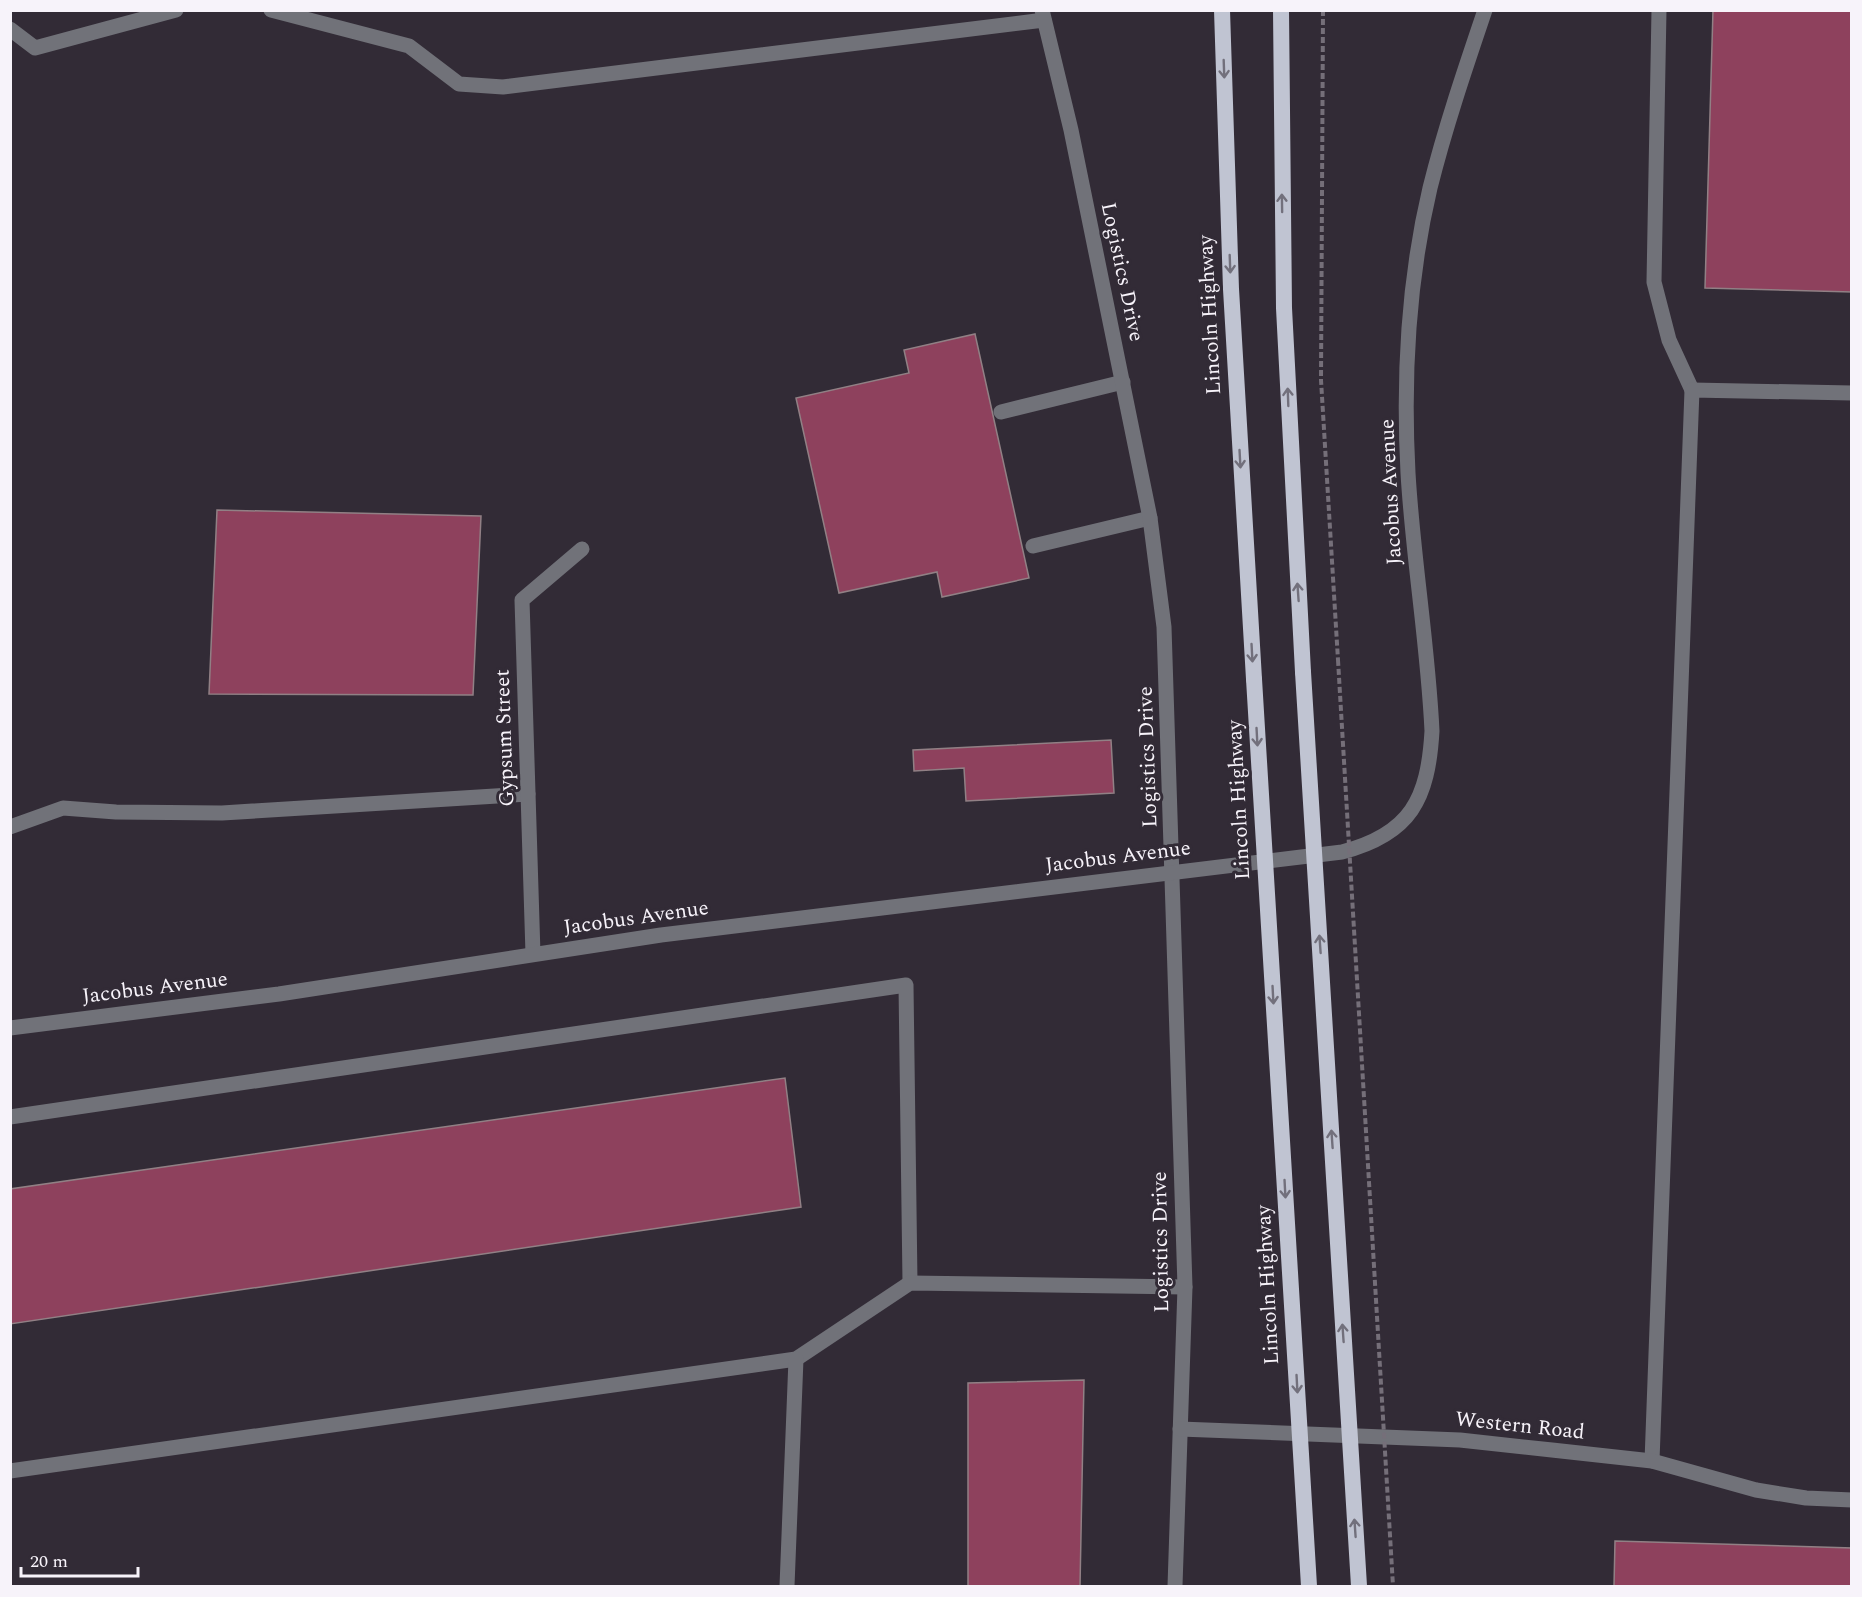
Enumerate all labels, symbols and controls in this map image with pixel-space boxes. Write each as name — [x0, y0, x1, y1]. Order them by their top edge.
one-way arrow — [1218, 58, 1230, 78]
one-way arrow — [1276, 193, 1288, 213]
street label: Logistics Drive — [1092, 200, 1152, 344]
street label: Lincoln Highway — [1190, 233, 1230, 396]
one-way arrow — [1224, 253, 1235, 273]
one-way arrow — [1282, 388, 1293, 408]
street label: Jacobus Avenue — [1371, 418, 1411, 566]
one-way arrow — [1235, 448, 1246, 468]
one-way arrow — [1292, 583, 1303, 603]
one-way arrow — [1247, 643, 1258, 663]
street label: Gypsum Street — [487, 669, 523, 807]
street label: Logistics Drive — [1130, 686, 1166, 828]
street label: Lincoln Highway — [1219, 718, 1259, 881]
one-way arrow — [1252, 727, 1263, 747]
street label: Jacobus Avenue — [1043, 832, 1193, 882]
street label: Jacobus Avenue — [561, 892, 711, 944]
one-way arrow — [1314, 935, 1325, 955]
street label: Jacobus Avenue — [80, 963, 230, 1013]
one-way arrow — [1268, 984, 1279, 1004]
one-way arrow — [1326, 1129, 1337, 1149]
street label: Logistics Drive — [1144, 1171, 1178, 1313]
one-way arrow — [1279, 1179, 1290, 1199]
street label: Lincoln Highway — [1248, 1203, 1288, 1366]
one-way arrow — [1338, 1324, 1349, 1344]
one-way arrow — [1291, 1374, 1302, 1394]
street label: Western Road — [1454, 1403, 1586, 1449]
one-way arrow — [1350, 1519, 1361, 1539]
scale bar — [21, 1540, 138, 1578]
text: 20 m — [30, 1548, 68, 1575]

